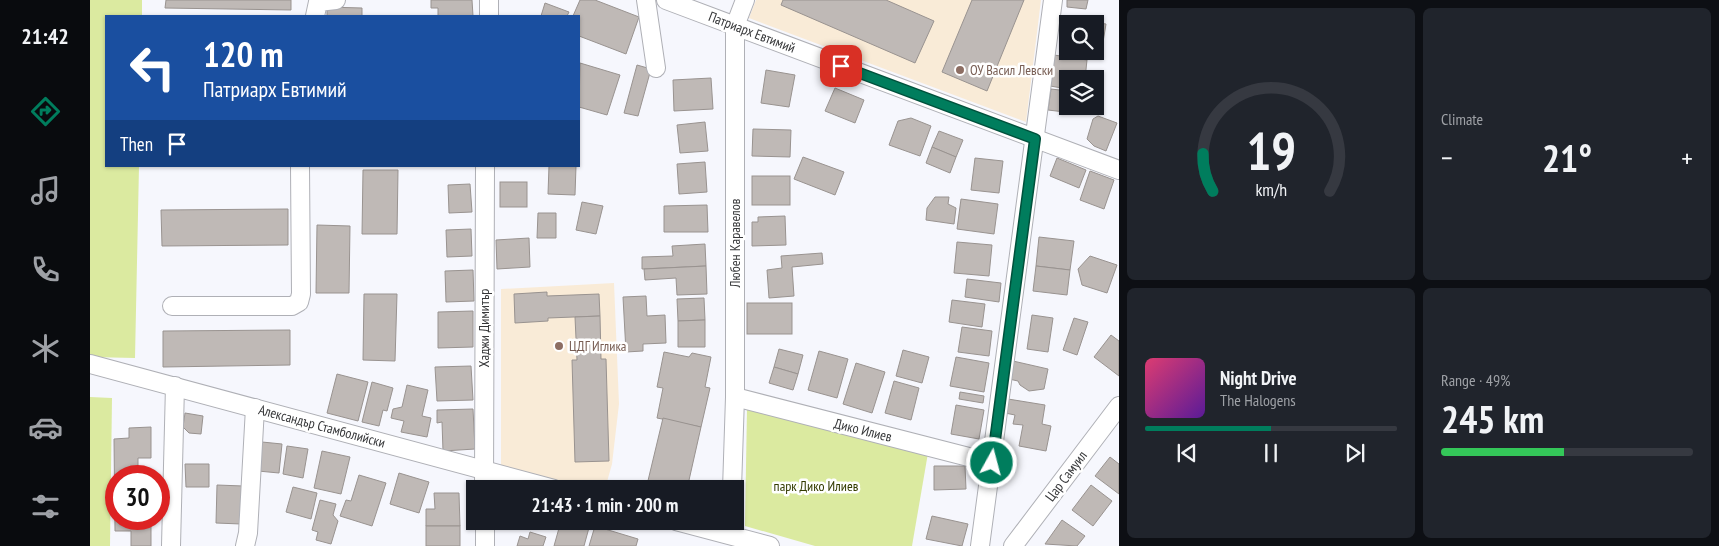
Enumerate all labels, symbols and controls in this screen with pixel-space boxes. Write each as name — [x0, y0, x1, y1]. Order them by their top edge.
street label: Патриарх Евтимий — [706, 7, 798, 57]
map controls — [1059, 15, 1104, 115]
button: search — [1059, 15, 1104, 60]
text: 21:42 — [21, 22, 69, 50]
text: 120 m — [203, 31, 284, 77]
icon: left — [120, 35, 185, 100]
pin — [820, 45, 862, 87]
icon: arrive — [827, 52, 855, 80]
place label: ОУ Васил Левски — [970, 61, 1053, 79]
marker: ОУ Васил Левски — [954, 64, 966, 76]
button: layers — [1059, 70, 1104, 115]
text: Патриарх Евтимий — [203, 75, 347, 103]
icon: directions — [28, 94, 63, 129]
text: Climate — [1441, 109, 1483, 129]
text: 19 — [1246, 117, 1296, 184]
icon: arrive — [163, 130, 191, 158]
text: Then — [120, 132, 153, 156]
text: 21° — [1542, 133, 1592, 182]
text: − — [1441, 139, 1453, 176]
text: + — [1681, 139, 1693, 176]
icon: music — [28, 173, 63, 208]
text: km/h — [1255, 178, 1287, 201]
street label: Любен Каравелов — [726, 198, 744, 288]
icon: phone — [28, 252, 63, 287]
street label: Хаджи Димитър — [475, 289, 493, 367]
icon: climate — [28, 331, 63, 366]
place label: ЦДГ Иглика — [569, 337, 626, 355]
marker: ЦДГ Иглика — [553, 340, 565, 352]
text: Night Drive — [1220, 366, 1297, 390]
text: Range · 49% — [1441, 370, 1510, 390]
text: The Halogens — [1220, 390, 1296, 410]
text: 245 km — [1441, 394, 1544, 443]
street label: Александър Стамболийски — [257, 400, 387, 452]
icon: car — [28, 410, 63, 445]
street label: Дико Илиев — [832, 414, 894, 446]
position arrow — [965, 436, 1017, 488]
icon: previous — [1173, 439, 1201, 467]
icon: pause — [1257, 439, 1285, 467]
icon: next — [1341, 439, 1369, 467]
street label: Цар Самуил — [1041, 447, 1091, 505]
speed limit sign: 30 — [105, 465, 170, 530]
park label: парк Дико Илиев — [774, 477, 859, 495]
icon: filters — [28, 489, 63, 524]
text: 21:43 · 1 min · 200 m — [532, 493, 678, 517]

